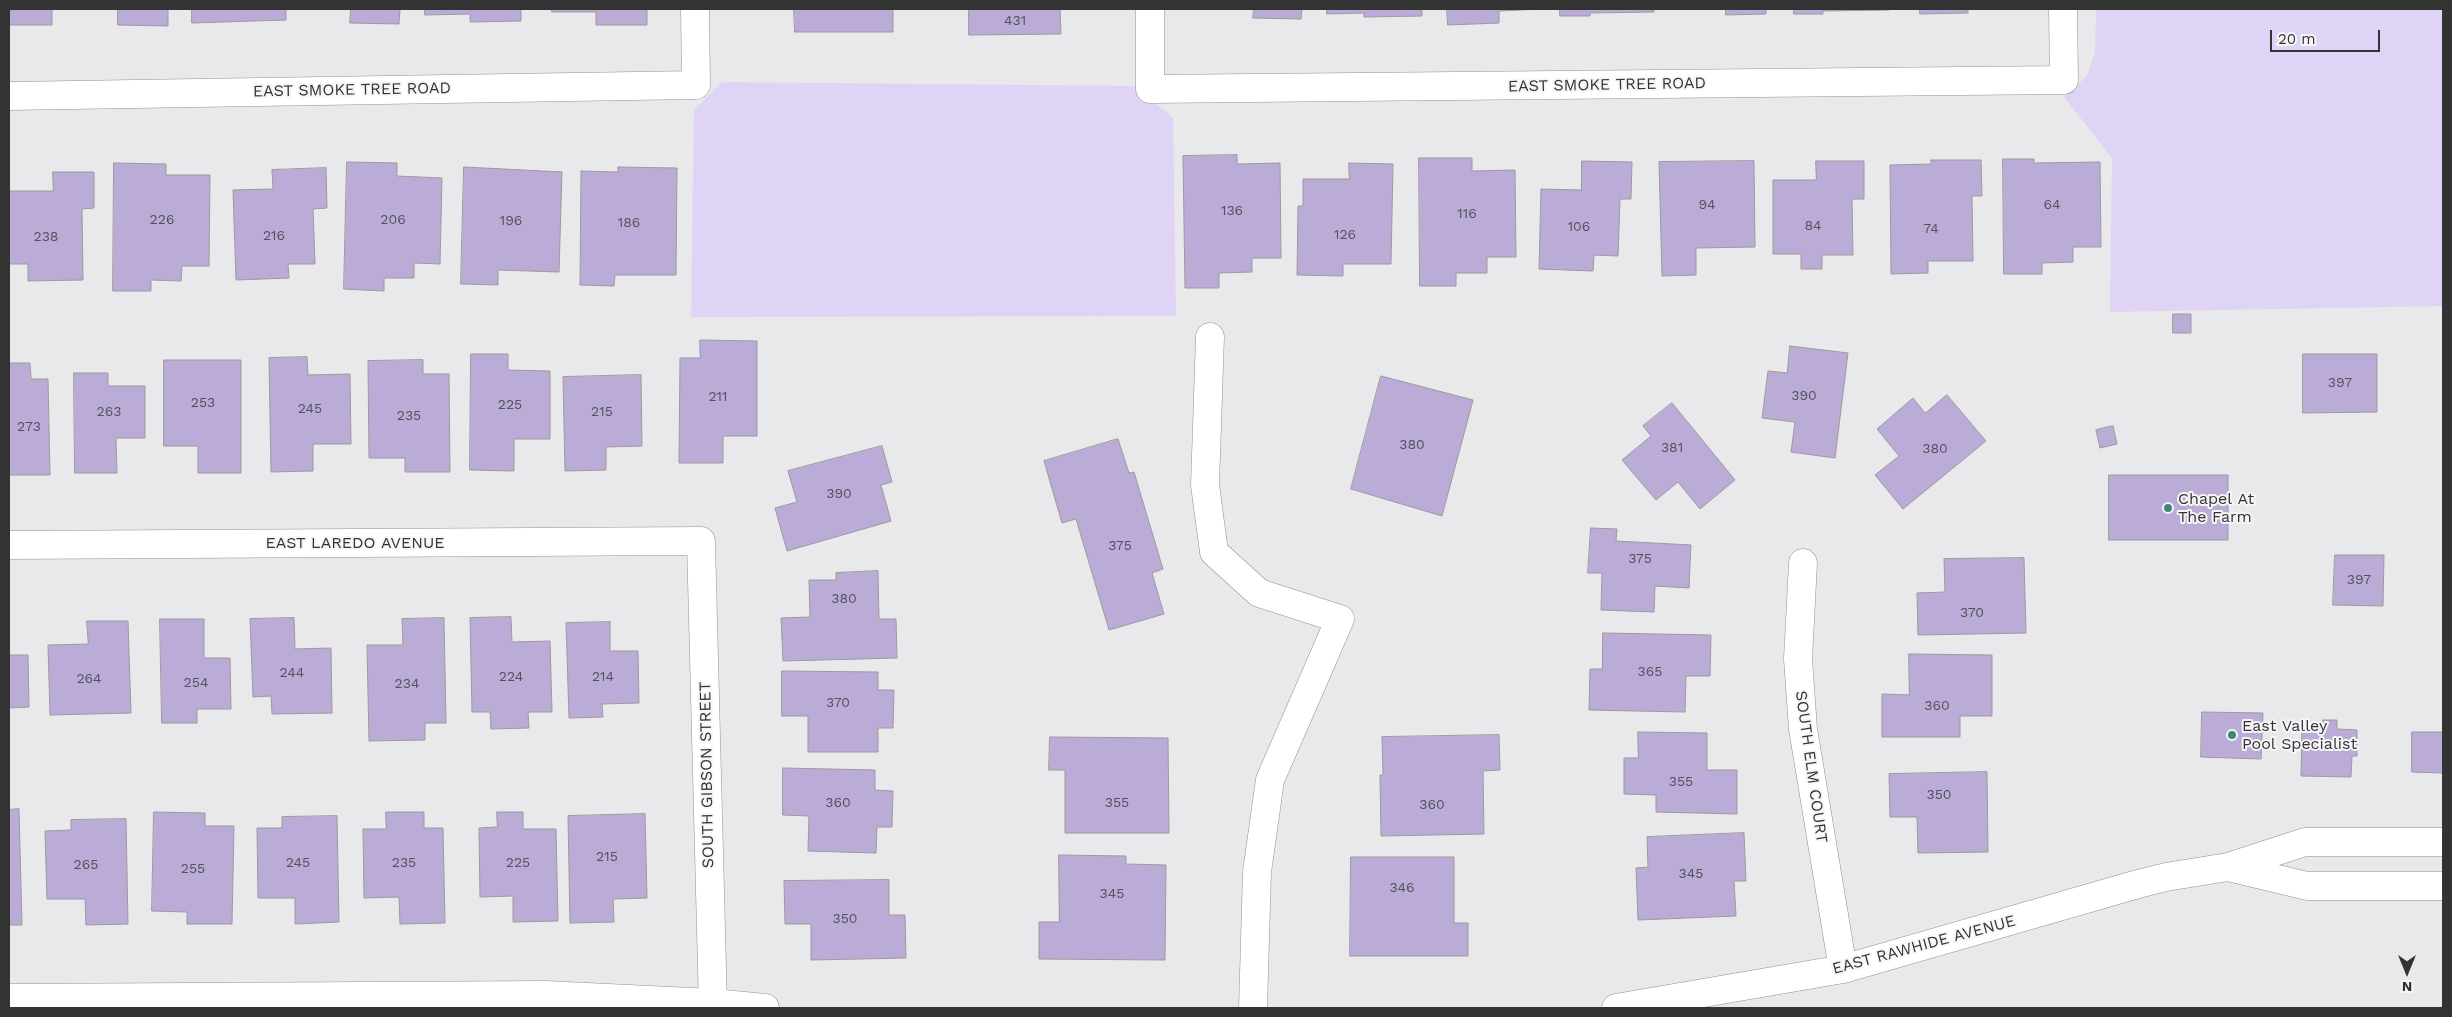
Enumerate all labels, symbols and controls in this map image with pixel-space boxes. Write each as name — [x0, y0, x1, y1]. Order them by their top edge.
house number: 431 — [1004, 13, 1026, 29]
scale bar — [2272, 20, 2382, 52]
text: 20 m — [2278, 30, 2316, 48]
street label: EAST SMOKE TREE ROAD — [1508, 74, 1706, 96]
street label: EAST SMOKE TREE ROAD — [253, 79, 451, 101]
house number: 94 — [1698, 197, 1716, 213]
house number: 64 — [2043, 197, 2061, 213]
house number: 136 — [1221, 203, 1243, 219]
house number: 116 — [1457, 206, 1477, 222]
house number: 226 — [150, 212, 174, 228]
house number: 206 — [380, 212, 406, 228]
house number: 196 — [500, 213, 522, 229]
house number: 186 — [618, 215, 640, 231]
house number: 84 — [1804, 218, 1822, 234]
house number: 106 — [1568, 219, 1590, 235]
house number: 74 — [1923, 221, 1939, 237]
house number: 126 — [1334, 227, 1356, 243]
house number: 216 — [263, 228, 285, 244]
house number: 238 — [34, 229, 58, 245]
house number: 397 — [2328, 375, 2352, 391]
house number: 390 — [1791, 388, 1817, 404]
house number: 211 — [708, 389, 728, 405]
house number: 253 — [191, 395, 215, 411]
house number: 225 — [498, 397, 522, 413]
house number: 245 — [298, 401, 322, 417]
house number: 263 — [97, 404, 121, 420]
house number: 215 — [591, 404, 613, 420]
house number: 235 — [397, 408, 421, 424]
house number: 273 — [17, 419, 41, 435]
house number: 380 — [1399, 437, 1425, 453]
house number: 381 — [1661, 440, 1683, 456]
house number: 380 — [1922, 441, 1948, 457]
house number: 390 — [826, 486, 852, 502]
place label: Chapel At The Farm — [2178, 489, 2254, 527]
marker: Chapel At The Farm — [2162, 502, 2174, 514]
street label: EAST LAREDO AVENUE — [266, 533, 444, 553]
house number: 375 — [1108, 538, 1132, 554]
house number: 375 — [1628, 551, 1652, 567]
house number: 397 — [2347, 572, 2371, 588]
house number: 380 — [831, 591, 857, 607]
house number: 370 — [1960, 605, 1984, 621]
house number: 365 — [1638, 664, 1662, 680]
house number: 244 — [280, 665, 304, 681]
house number: 224 — [499, 669, 523, 685]
house number: 214 — [592, 669, 614, 685]
house number: 264 — [76, 671, 102, 687]
house number: 254 — [184, 675, 208, 691]
house number: 234 — [395, 676, 419, 692]
street label: SOUTH GIBSON STREET — [696, 681, 718, 869]
street label: SOUTH ELM COURT — [1791, 690, 1831, 844]
house number: 370 — [826, 695, 850, 711]
house number: 360 — [1924, 698, 1950, 714]
place label: East Valley Pool Specialist — [2242, 716, 2357, 754]
marker: East Valley Pool Specialist — [2226, 729, 2238, 741]
house number: 355 — [1669, 774, 1693, 790]
house number: 350 — [1926, 787, 1952, 803]
house number: 360 — [825, 795, 851, 811]
house number: 355 — [1105, 795, 1129, 811]
house number: 360 — [1419, 797, 1445, 813]
house number: 215 — [596, 849, 618, 865]
house number: 245 — [286, 855, 310, 871]
house number: 235 — [392, 855, 416, 871]
house number: 225 — [506, 855, 530, 871]
house number: 265 — [74, 857, 98, 873]
house number: 255 — [181, 861, 205, 877]
house number: 345 — [1679, 866, 1703, 882]
house number: 346 — [1389, 880, 1415, 896]
house number: 345 — [1100, 886, 1124, 902]
house number: 350 — [832, 911, 858, 927]
street label: EAST RAWHIDE AVENUE — [1830, 911, 2018, 979]
north arrow — [2382, 947, 2432, 997]
text: N — [2402, 979, 2412, 995]

